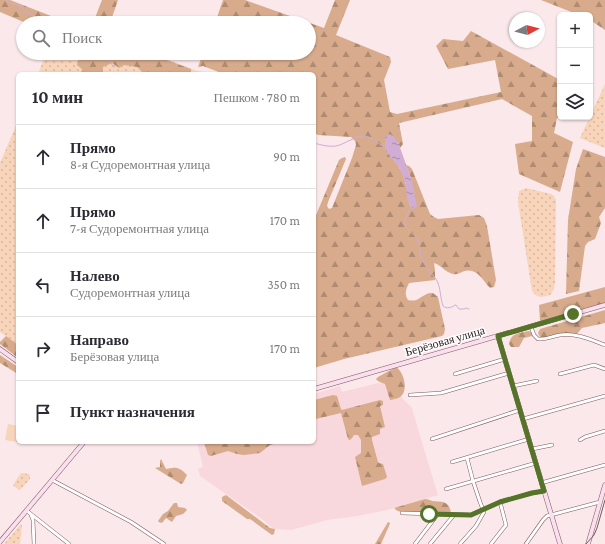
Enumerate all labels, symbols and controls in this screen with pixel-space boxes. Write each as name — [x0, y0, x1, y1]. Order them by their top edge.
north arrow — [509, 12, 545, 48]
map controls — [557, 12, 593, 120]
button: + — [557, 12, 593, 48]
search box — [16, 16, 316, 60]
icon: search — [30, 27, 52, 49]
text: Поиск — [62, 30, 102, 46]
button: − — [557, 48, 593, 84]
button: layers — [557, 84, 593, 120]
text: 10 мин — [32, 88, 83, 107]
text: Пешком · 780 m — [214, 90, 300, 105]
text: Прямо — [70, 140, 116, 156]
icon: ahead — [32, 146, 54, 168]
text: 90 m — [273, 149, 300, 164]
text: 8-я Судоремонтная улица — [70, 157, 210, 172]
text: Прямо — [70, 204, 116, 220]
icon: ahead — [32, 210, 54, 232]
text: 170 m — [270, 213, 300, 228]
text: 7-я Судоремонтная улица — [70, 221, 209, 236]
text: Налево — [70, 268, 120, 284]
icon: left — [32, 274, 54, 296]
text: 350 m — [267, 277, 300, 292]
text: Судоремонтная улица — [70, 285, 190, 300]
route end — [564, 305, 582, 323]
street label: Берёзовая улица — [403, 323, 487, 359]
text: Направо — [70, 332, 129, 348]
icon: right — [32, 338, 54, 360]
text: 170 m — [270, 341, 300, 356]
text: Берёзовая улица — [70, 349, 159, 364]
icon: arrive — [32, 402, 54, 424]
text: Пункт назначения — [70, 404, 195, 420]
route start — [420, 505, 438, 523]

